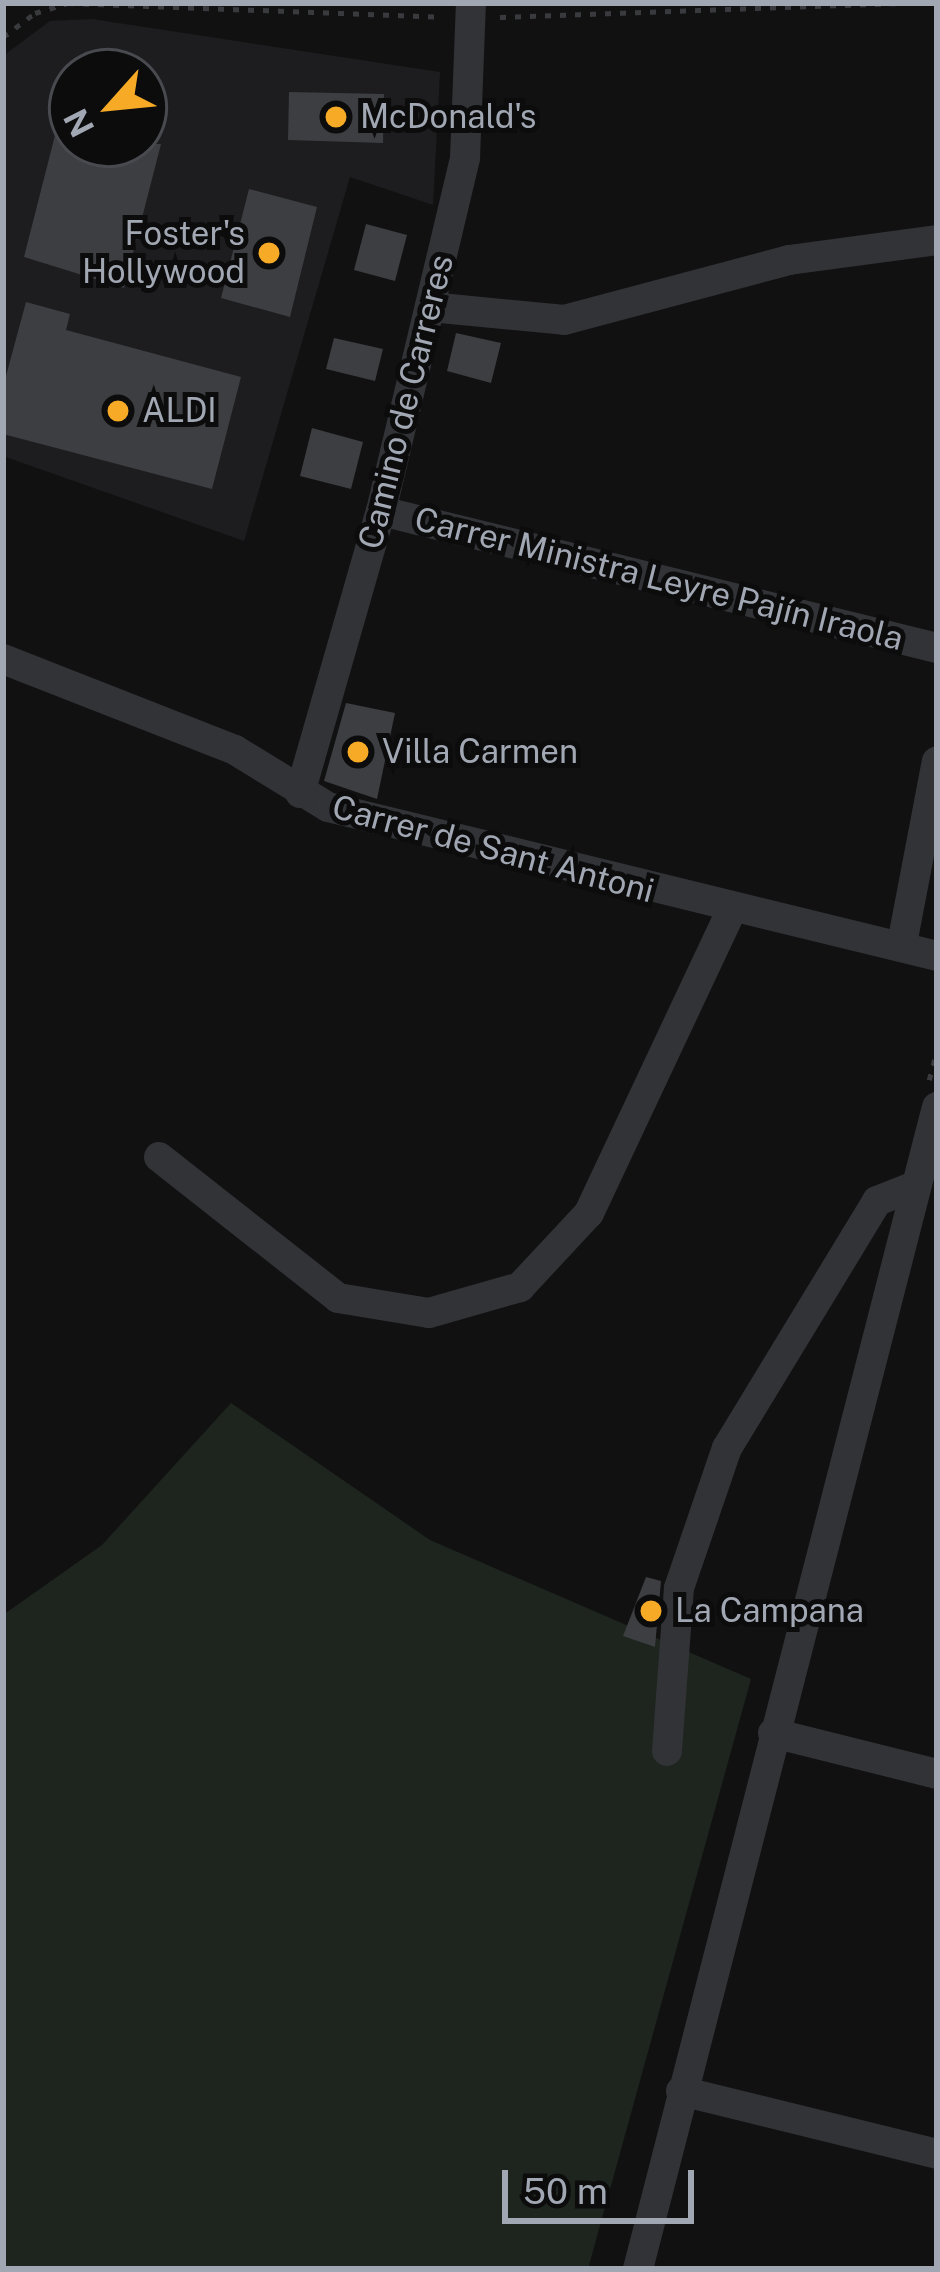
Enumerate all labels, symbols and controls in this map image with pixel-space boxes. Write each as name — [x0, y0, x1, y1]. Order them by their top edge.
north arrow — [48, 48, 168, 168]
place label: McDonald's — [360, 97, 536, 137]
text: N — [56, 103, 101, 143]
marker: McDonald's — [323, 104, 349, 130]
place label: Foster's Hollywood — [82, 214, 245, 292]
marker: Foster's Hollywood — [256, 240, 282, 266]
street label: Camino de Carreres — [350, 250, 462, 554]
place label: ALDI — [142, 391, 217, 431]
marker: ALDI — [105, 398, 131, 424]
street label: Carrer Ministra Leyre Pajín Iraola — [411, 499, 907, 659]
place label: Villa Carmen — [382, 732, 578, 772]
marker: Villa Carmen — [345, 739, 371, 765]
street label: Carrer de Sant Antoni — [328, 787, 658, 911]
place label: La Campana — [675, 1591, 864, 1631]
marker: La Campana — [638, 1598, 664, 1624]
scale bar — [508, 2146, 700, 2220]
text: 50 m — [523, 2170, 608, 2212]

